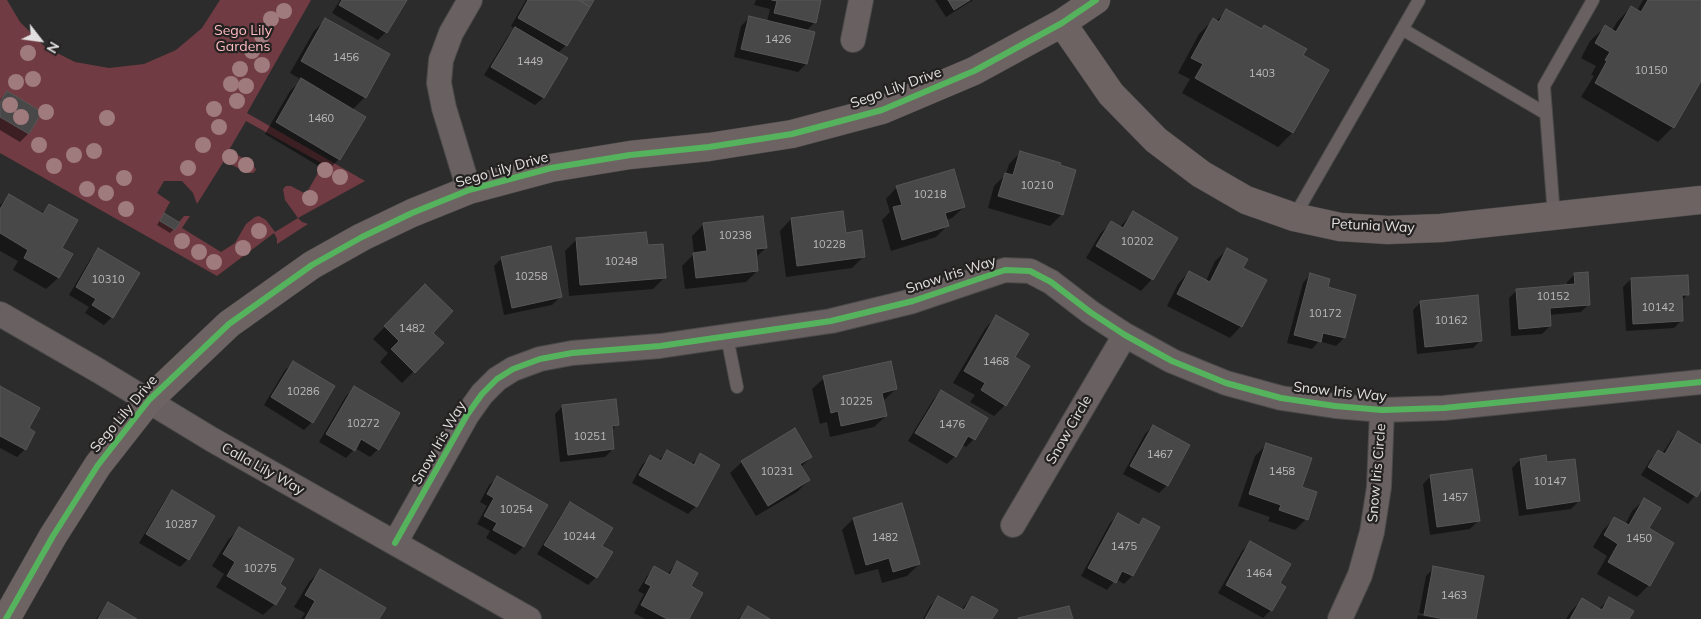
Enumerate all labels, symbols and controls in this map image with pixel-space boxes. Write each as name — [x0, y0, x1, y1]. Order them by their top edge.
north arrow — [15, 15, 65, 65]
park label: Sego Lily Gardens — [214, 23, 272, 56]
house number: 1426 — [765, 33, 791, 47]
text: N — [43, 38, 63, 57]
house number: 1456 — [333, 51, 359, 65]
house number: 1449 — [517, 55, 543, 69]
street label: Sego Lily Drive — [848, 64, 944, 112]
house number: 10150 — [1635, 64, 1667, 78]
house number: 1403 — [1249, 67, 1275, 81]
house number: 1460 — [308, 112, 334, 126]
street label: Sego Lily Drive — [454, 149, 550, 191]
house number: 10210 — [1021, 179, 1053, 193]
house number: 10218 — [914, 188, 946, 202]
street label: Petunia Way — [1331, 215, 1415, 237]
house number: 10238 — [719, 229, 751, 243]
house number: 10202 — [1121, 235, 1153, 249]
house number: 10228 — [813, 238, 845, 252]
street label: Snow Iris Way — [904, 253, 998, 297]
house number: 10248 — [605, 255, 637, 269]
house number: 10258 — [515, 270, 547, 284]
house number: 10310 — [92, 273, 124, 287]
house number: 10152 — [1537, 290, 1569, 304]
house number: 10142 — [1642, 301, 1674, 315]
house number: 10172 — [1309, 307, 1341, 321]
house number: 10162 — [1435, 314, 1467, 328]
house number: 1482 — [399, 322, 425, 336]
house number: 1468 — [983, 355, 1009, 369]
street label: Sego Lily Drive — [87, 372, 161, 456]
street label: Snow Iris Way — [1292, 379, 1388, 405]
house number: 10286 — [287, 385, 319, 399]
street label: Snow Circle — [1043, 393, 1095, 467]
house number: 10225 — [840, 395, 872, 409]
street label: Snow Iris Way — [408, 398, 470, 488]
house number: 10272 — [347, 417, 379, 431]
house number: 1476 — [939, 418, 965, 432]
street label: Snow Iris Circle — [1364, 423, 1390, 523]
house number: 10251 — [574, 430, 606, 444]
street label: Calla Lily Way — [219, 439, 307, 499]
house number: 1467 — [1147, 448, 1173, 462]
house number: 10231 — [761, 465, 793, 479]
house number: 1458 — [1269, 465, 1295, 479]
house number: 10147 — [1534, 475, 1566, 489]
house number: 1457 — [1442, 491, 1468, 505]
house number: 10254 — [500, 503, 532, 517]
house number: 10287 — [165, 518, 197, 532]
house number: 10244 — [563, 530, 595, 544]
house number: 1482 — [872, 531, 898, 545]
house number: 1450 — [1626, 532, 1652, 546]
house number: 1475 — [1111, 540, 1137, 554]
house number: 10275 — [244, 562, 276, 576]
house number: 1464 — [1246, 567, 1272, 581]
house number: 1463 — [1441, 589, 1467, 603]

